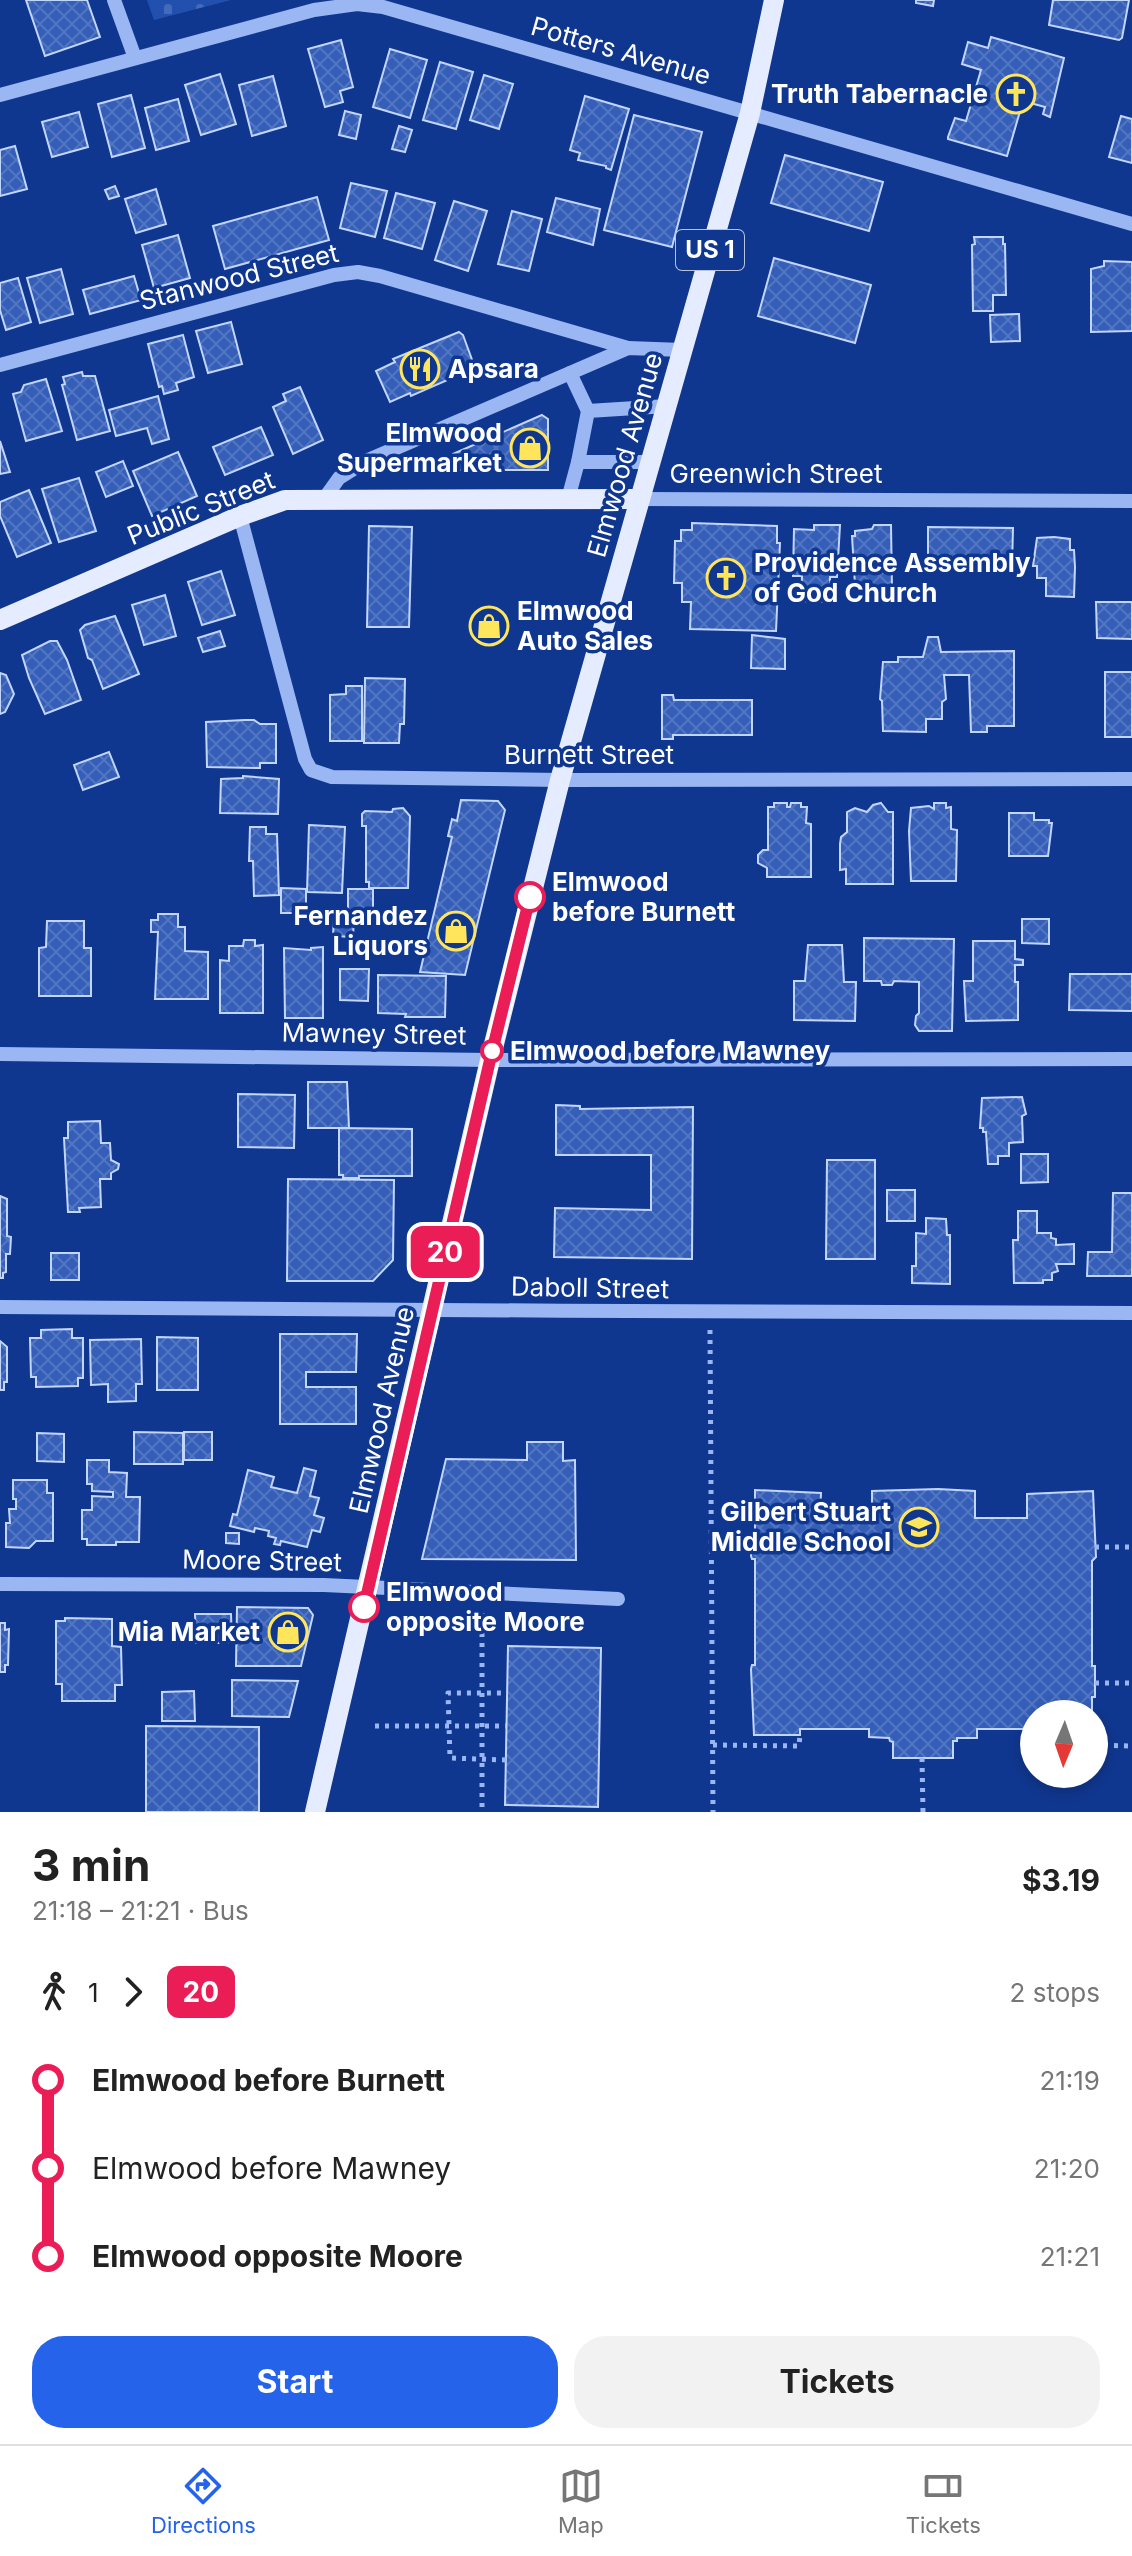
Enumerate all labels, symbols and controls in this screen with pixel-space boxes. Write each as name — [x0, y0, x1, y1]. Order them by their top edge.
street label: Potters Avenue — [528, 10, 715, 91]
church icon: Truth Tabernacle — [995, 73, 1037, 115]
place label: Truth Tabernacle — [771, 78, 988, 109]
road number: US 1 — [676, 230, 744, 270]
street label: Stanwood Street — [136, 237, 342, 316]
restaurant icon: Apsara — [399, 348, 441, 390]
street label: Elmwood Avenue — [581, 349, 669, 561]
place label: Apsara — [448, 353, 539, 384]
place label: Elmwood Supermarket — [337, 417, 502, 478]
shop icon: Elmwood Supermarket — [509, 427, 551, 469]
street label: Greenwich Street — [670, 458, 882, 489]
street label: Public Street — [123, 464, 279, 551]
place label: Providence Assembly of God Church — [754, 547, 1031, 608]
church icon: Providence Assembly of God Church — [705, 557, 747, 599]
place label: Elmwood Auto Sales — [517, 595, 653, 656]
shop icon: Elmwood Auto Sales — [468, 605, 510, 647]
street label: Burnett Street — [504, 739, 674, 770]
place label: Elmwood before Burnett — [552, 866, 736, 927]
marker: Elmwood before Burnett — [515, 882, 545, 912]
place label: Fernandez Liquors — [294, 900, 428, 961]
shop icon: Fernandez Liquors — [435, 910, 477, 952]
street label: Mawney Street — [281, 1016, 467, 1051]
place label: Elmwood before Mawney — [510, 1035, 831, 1066]
marker: Elmwood before Mawney — [481, 1040, 503, 1062]
line badge: 20 — [409, 1226, 481, 1278]
text: 20 — [427, 1235, 463, 1269]
street label: Daboll Street — [511, 1271, 669, 1304]
street label: Elmwood Avenue — [343, 1303, 420, 1516]
place label: Gilbert Stuart Middle School — [711, 1496, 891, 1557]
school or university icon: Gilbert Stuart Middle School — [898, 1506, 940, 1548]
street label: Moore Street — [182, 1544, 342, 1577]
place label: Elmwood opposite Moore — [386, 1576, 585, 1637]
marker: Elmwood opposite Moore — [349, 1592, 379, 1622]
shop icon: Mia Market — [267, 1611, 309, 1653]
place label: Mia Market — [118, 1616, 260, 1647]
north arrow — [1020, 1700, 1108, 1788]
map controls — [1020, 1700, 1108, 1788]
text: 3 min — [32, 1838, 150, 1892]
text: $3.19 — [1022, 1862, 1100, 1898]
text: 21:18 – 21:21 · Bus — [32, 1895, 249, 1926]
icon: walk — [32, 1970, 76, 2014]
icon: forward — [111, 1970, 155, 2014]
text: 20 — [183, 1975, 219, 2009]
text: 1 — [88, 1977, 99, 2008]
text: 2 stops — [1010, 1977, 1100, 2008]
text: Elmwood before Burnett — [92, 2062, 445, 2098]
text: 21:19 — [1039, 2065, 1100, 2096]
text: Elmwood before Mawney — [92, 2150, 451, 2186]
text: 21:20 — [1034, 2153, 1100, 2184]
text: Elmwood opposite Moore — [92, 2238, 463, 2274]
text: 21:21 — [1040, 2241, 1100, 2272]
button: Start — [32, 2336, 558, 2428]
button: Tickets — [574, 2336, 1100, 2428]
tab: Directions — [151, 2464, 256, 2538]
tab: Map — [558, 2464, 604, 2538]
tab: Tickets — [906, 2464, 981, 2538]

